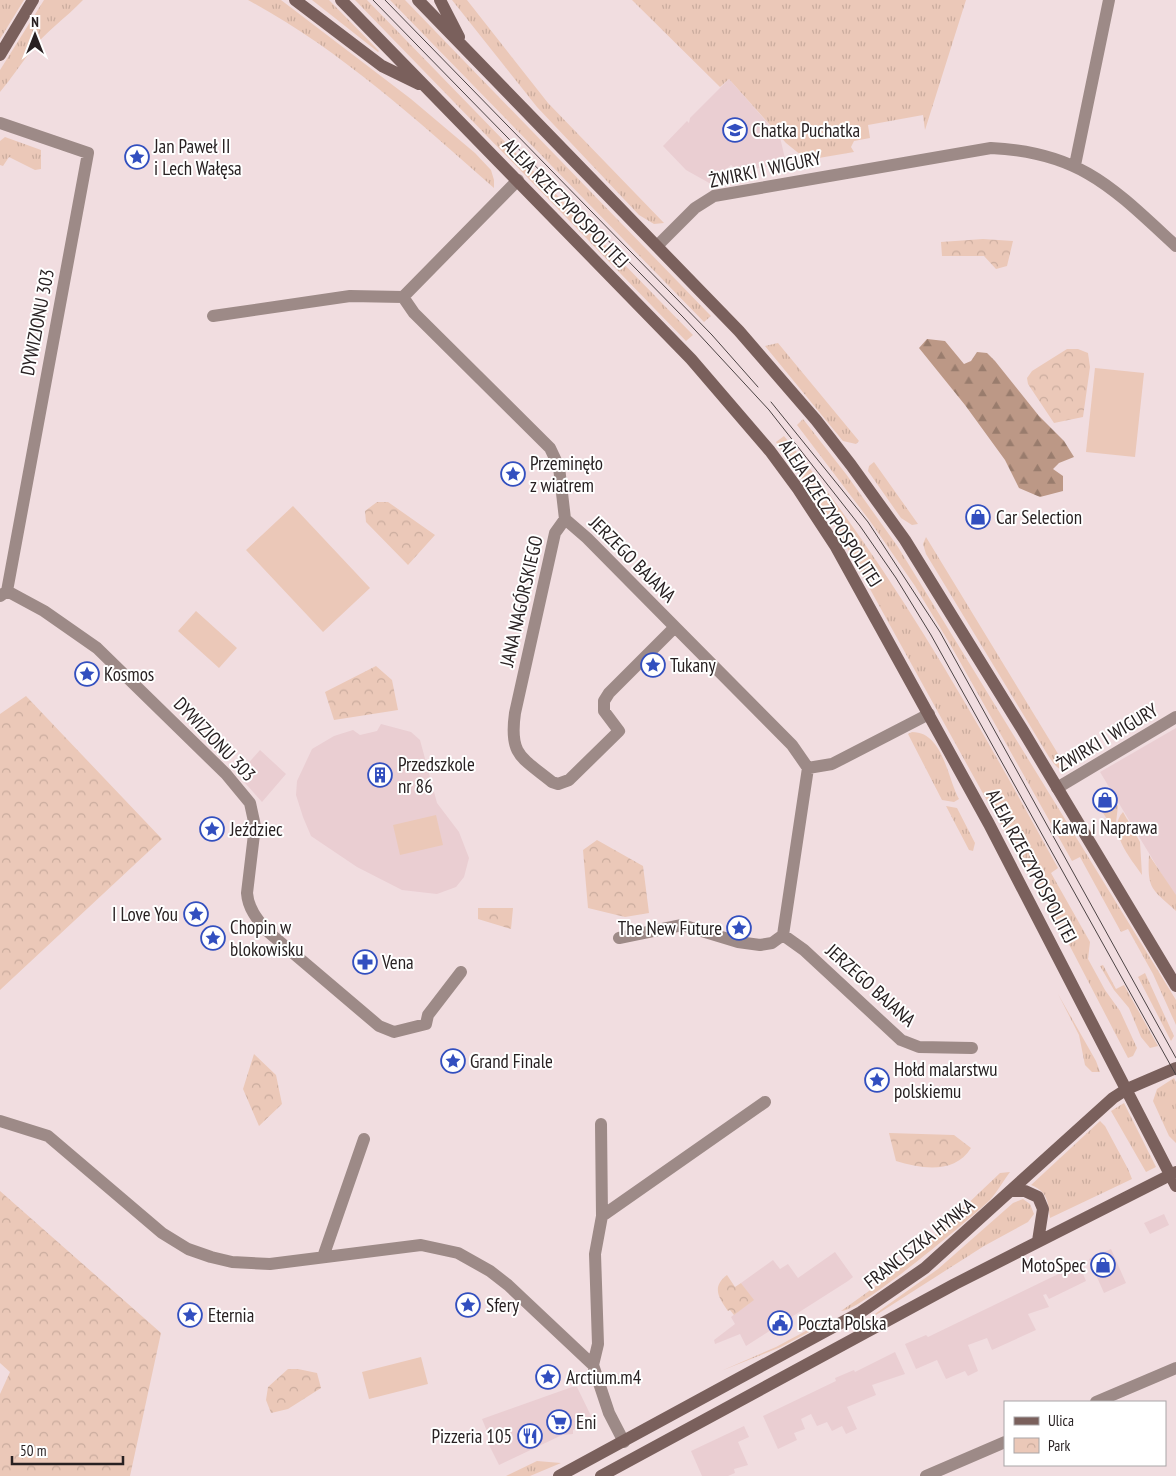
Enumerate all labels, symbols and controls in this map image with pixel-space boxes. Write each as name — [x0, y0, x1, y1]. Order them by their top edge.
north arrow — [10, 10, 60, 60]
text: N — [31, 13, 39, 31]
school or university icon: Chatka Puchatka — [722, 117, 748, 143]
place label: Chatka Puchatka — [752, 118, 860, 142]
street label: ALEJA RZECZYPOSPOLITEJ — [498, 133, 634, 273]
place label: Jan Paweł II i Lech Wałęsa — [153, 134, 242, 180]
place icon: Jan Paweł II i Lech Wałęsa — [124, 144, 150, 170]
street label: ŻWIRKI I WIGURY — [707, 145, 824, 193]
street label: DYWIZJONU 303 — [15, 267, 59, 377]
street label: ALEJA RZECZYPOSPOLITEJ — [774, 435, 888, 591]
place label: Przeminęło z wiatrem — [530, 451, 603, 497]
place icon: Przeminęło z wiatrem — [500, 461, 526, 487]
shop icon: Car Selection — [965, 504, 991, 530]
place label: Car Selection — [996, 505, 1082, 529]
street label: JERZEGO BAJANA — [584, 510, 681, 607]
street label: JANA NAGÓRSKIEGO — [494, 533, 548, 670]
place icon: Tukany — [640, 652, 666, 678]
place label: Tukany — [670, 653, 716, 677]
place icon: Kosmos — [74, 661, 100, 687]
place label: Kosmos — [104, 662, 154, 686]
street label: DYWIZJONU 303 — [169, 692, 261, 786]
street label: ŻWIRKI I WIGURY — [1052, 697, 1162, 777]
place label: Przedszkole nr 86 — [398, 752, 475, 798]
building icon: Przedszkole nr 86 — [367, 762, 393, 788]
street label: ALEJA RZECZYPOSPOLITEJ — [981, 785, 1083, 947]
shop icon: Kawa i Naprawa — [1092, 787, 1118, 813]
place label: Kawa i Naprawa — [1052, 815, 1158, 839]
place icon: Jeździec — [199, 816, 225, 842]
place label: Jeździec — [229, 817, 283, 841]
place icon: I Love You — [183, 901, 209, 927]
place label: I Love You — [112, 902, 178, 926]
place label: Chopin w blokowisku — [230, 915, 303, 961]
place icon: The New Future — [726, 915, 752, 941]
place label: The New Future — [618, 916, 722, 940]
place icon: Chopin w blokowisku — [200, 925, 226, 951]
street label: JERZEGO BAJANA — [820, 938, 921, 1032]
pharmacy icon: Vena — [352, 949, 378, 975]
place label: Vena — [381, 950, 414, 974]
place icon: Grand Finale — [440, 1048, 466, 1074]
place label: Grand Finale — [470, 1049, 553, 1073]
place label: Hołd malarstwu polskiemu — [894, 1057, 997, 1103]
place icon: Hołd malarstwu polskiemu — [864, 1067, 890, 1093]
street label: FRANCISZKA HYNKA — [859, 1192, 979, 1294]
shop icon: MotoSpec — [1090, 1252, 1116, 1278]
place label: MotoSpec — [1022, 1253, 1086, 1277]
place icon: Sfery — [455, 1292, 481, 1318]
place label: Sfery — [486, 1293, 520, 1317]
place icon: Eternia — [177, 1302, 203, 1328]
place label: Eternia — [208, 1303, 254, 1327]
public building icon: Poczta Polska — [767, 1310, 793, 1336]
place label: Poczta Polska — [798, 1311, 887, 1335]
place icon: Arctium.m4 — [535, 1364, 561, 1390]
place label: Arctium.m4 — [566, 1365, 642, 1389]
legend — [1004, 1401, 1166, 1466]
supermarket icon: Eni — [546, 1409, 572, 1435]
place label: Eni — [576, 1410, 597, 1434]
text: Ulica — [1048, 1411, 1074, 1430]
restaurant icon: Pizzeria 105 — [517, 1423, 543, 1449]
place label: Pizzeria 105 — [431, 1424, 512, 1448]
scale bar — [12, 1434, 124, 1466]
text: Park — [1048, 1436, 1070, 1455]
text: 50 m — [20, 1441, 46, 1460]

